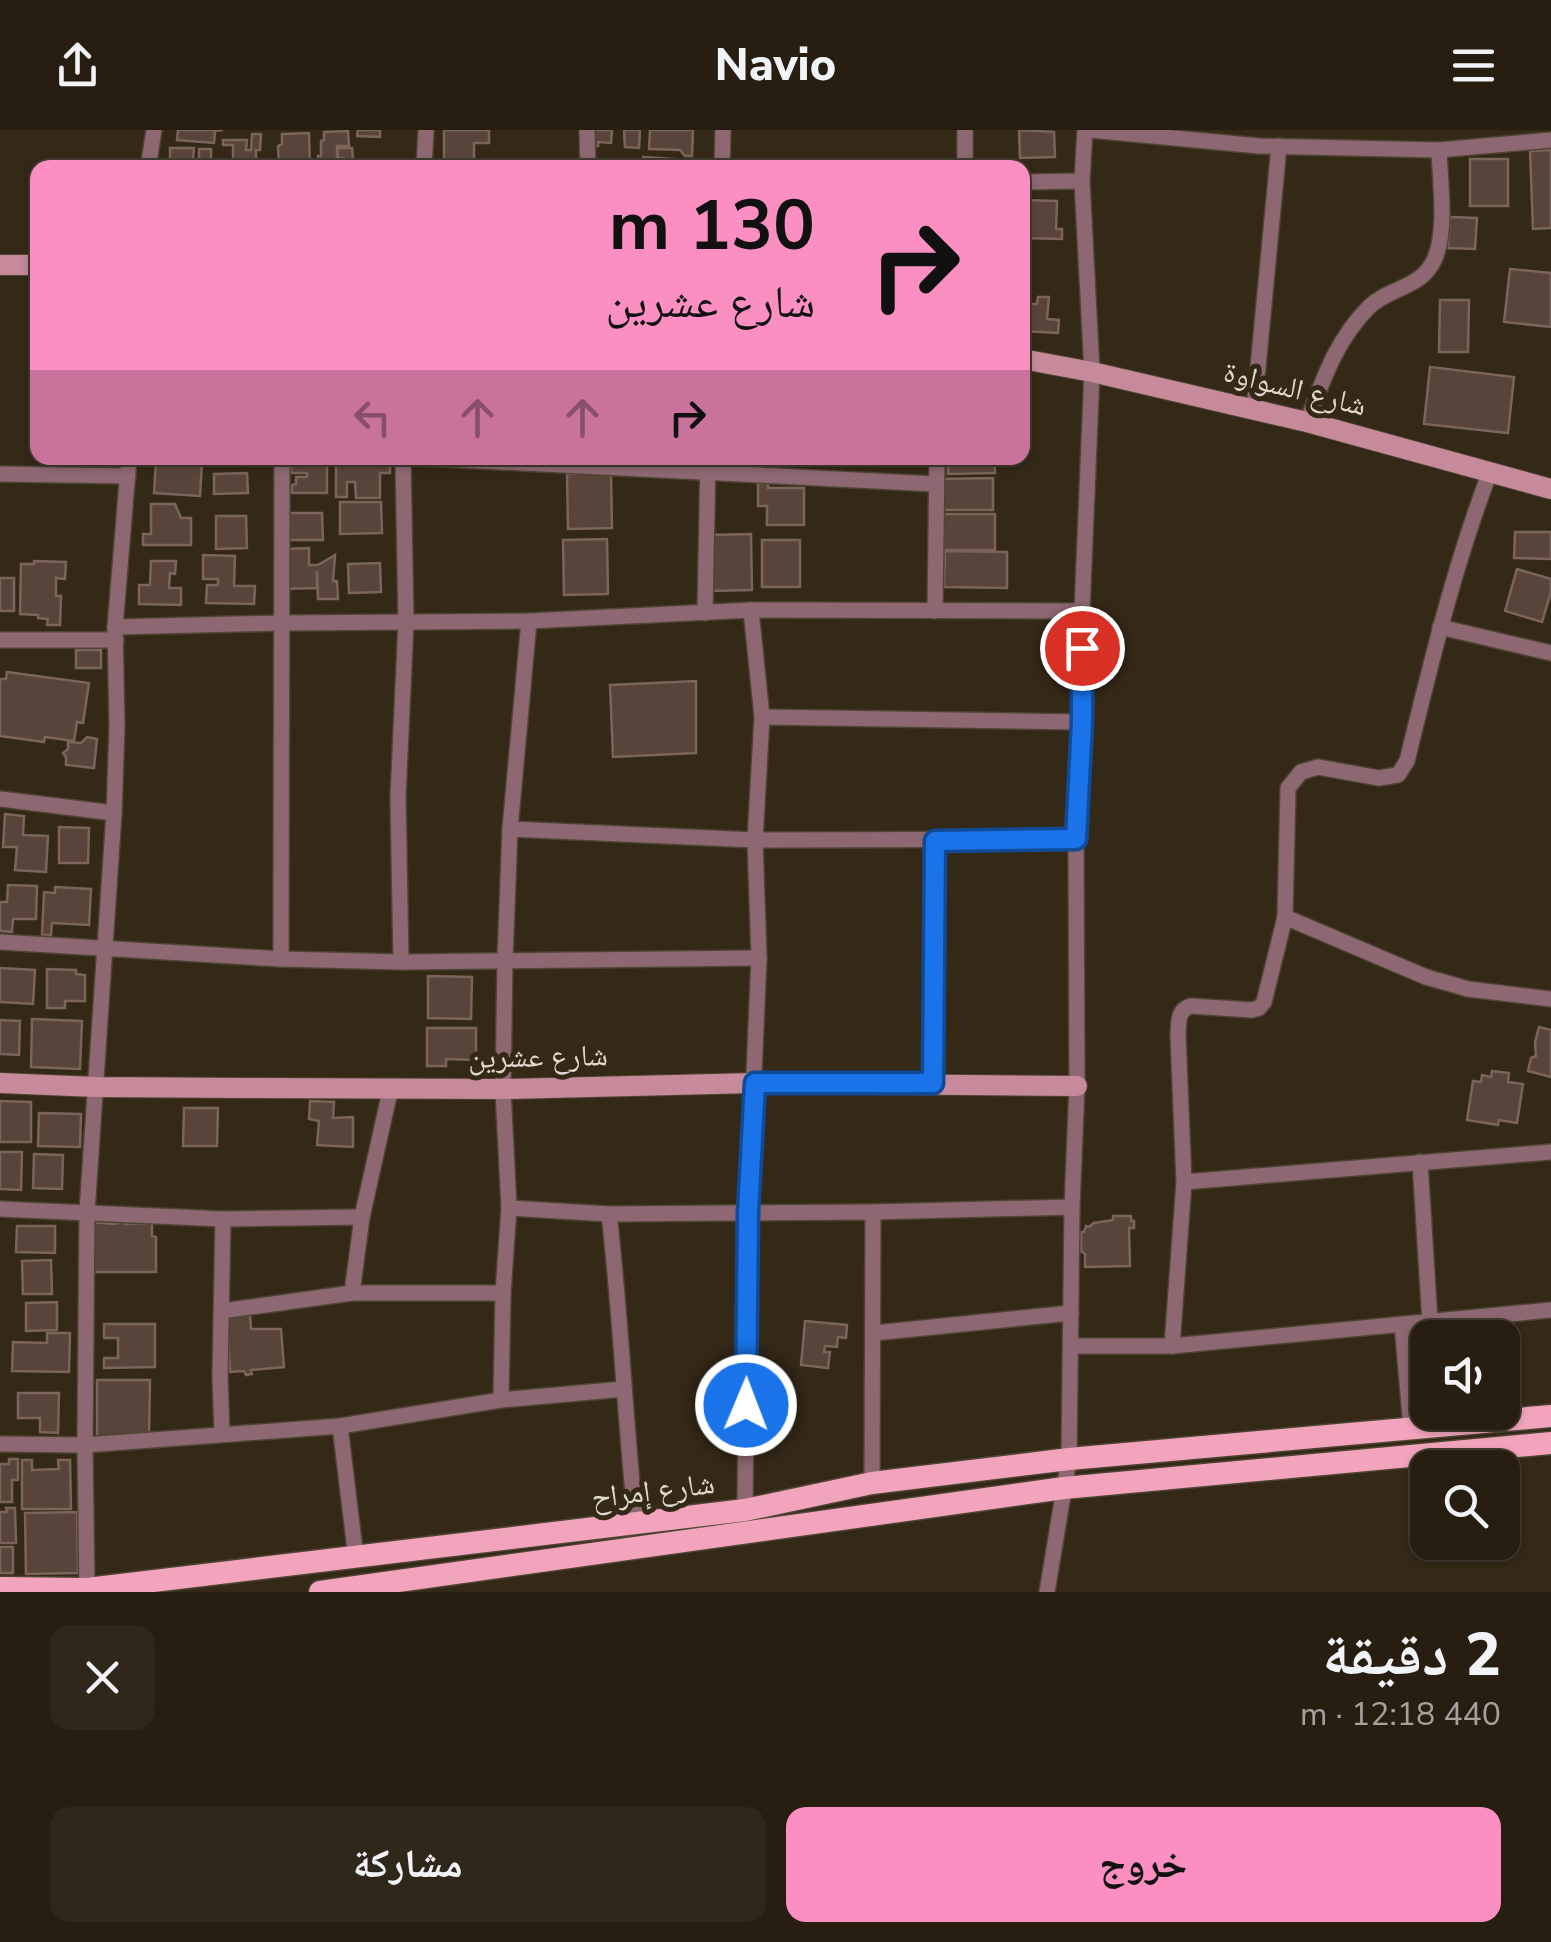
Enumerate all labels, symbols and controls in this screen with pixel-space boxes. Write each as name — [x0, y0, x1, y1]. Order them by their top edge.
text: Navio — [715, 35, 836, 96]
icon: share — [50, 38, 105, 93]
icon: menu — [1446, 38, 1501, 93]
text: 130 m — [609, 178, 815, 274]
icon: right — [850, 200, 980, 330]
text: شارع عشرين — [605, 272, 815, 333]
street label: شارع السواوة — [1219, 351, 1371, 427]
icon: left — [345, 390, 400, 445]
icon: ahead — [450, 390, 505, 445]
icon: ahead — [555, 390, 610, 445]
icon: right — [660, 390, 715, 445]
pin — [1040, 606, 1125, 691]
icon: arrive — [1055, 621, 1110, 676]
street label: شارع عشرين — [468, 1035, 608, 1079]
map controls — [1410, 1320, 1520, 1560]
button: sound — [1410, 1320, 1520, 1430]
position arrow — [694, 1353, 798, 1457]
button: search — [1410, 1450, 1520, 1560]
street label: شارع إمراح — [589, 1463, 717, 1519]
text: 2 دقيقة — [1322, 1614, 1501, 1696]
button: close — [50, 1625, 155, 1730]
text: 440 m · 12:18 — [1300, 1693, 1501, 1736]
button: مشاركة — [50, 1807, 766, 1922]
button: خروج — [786, 1807, 1501, 1922]

